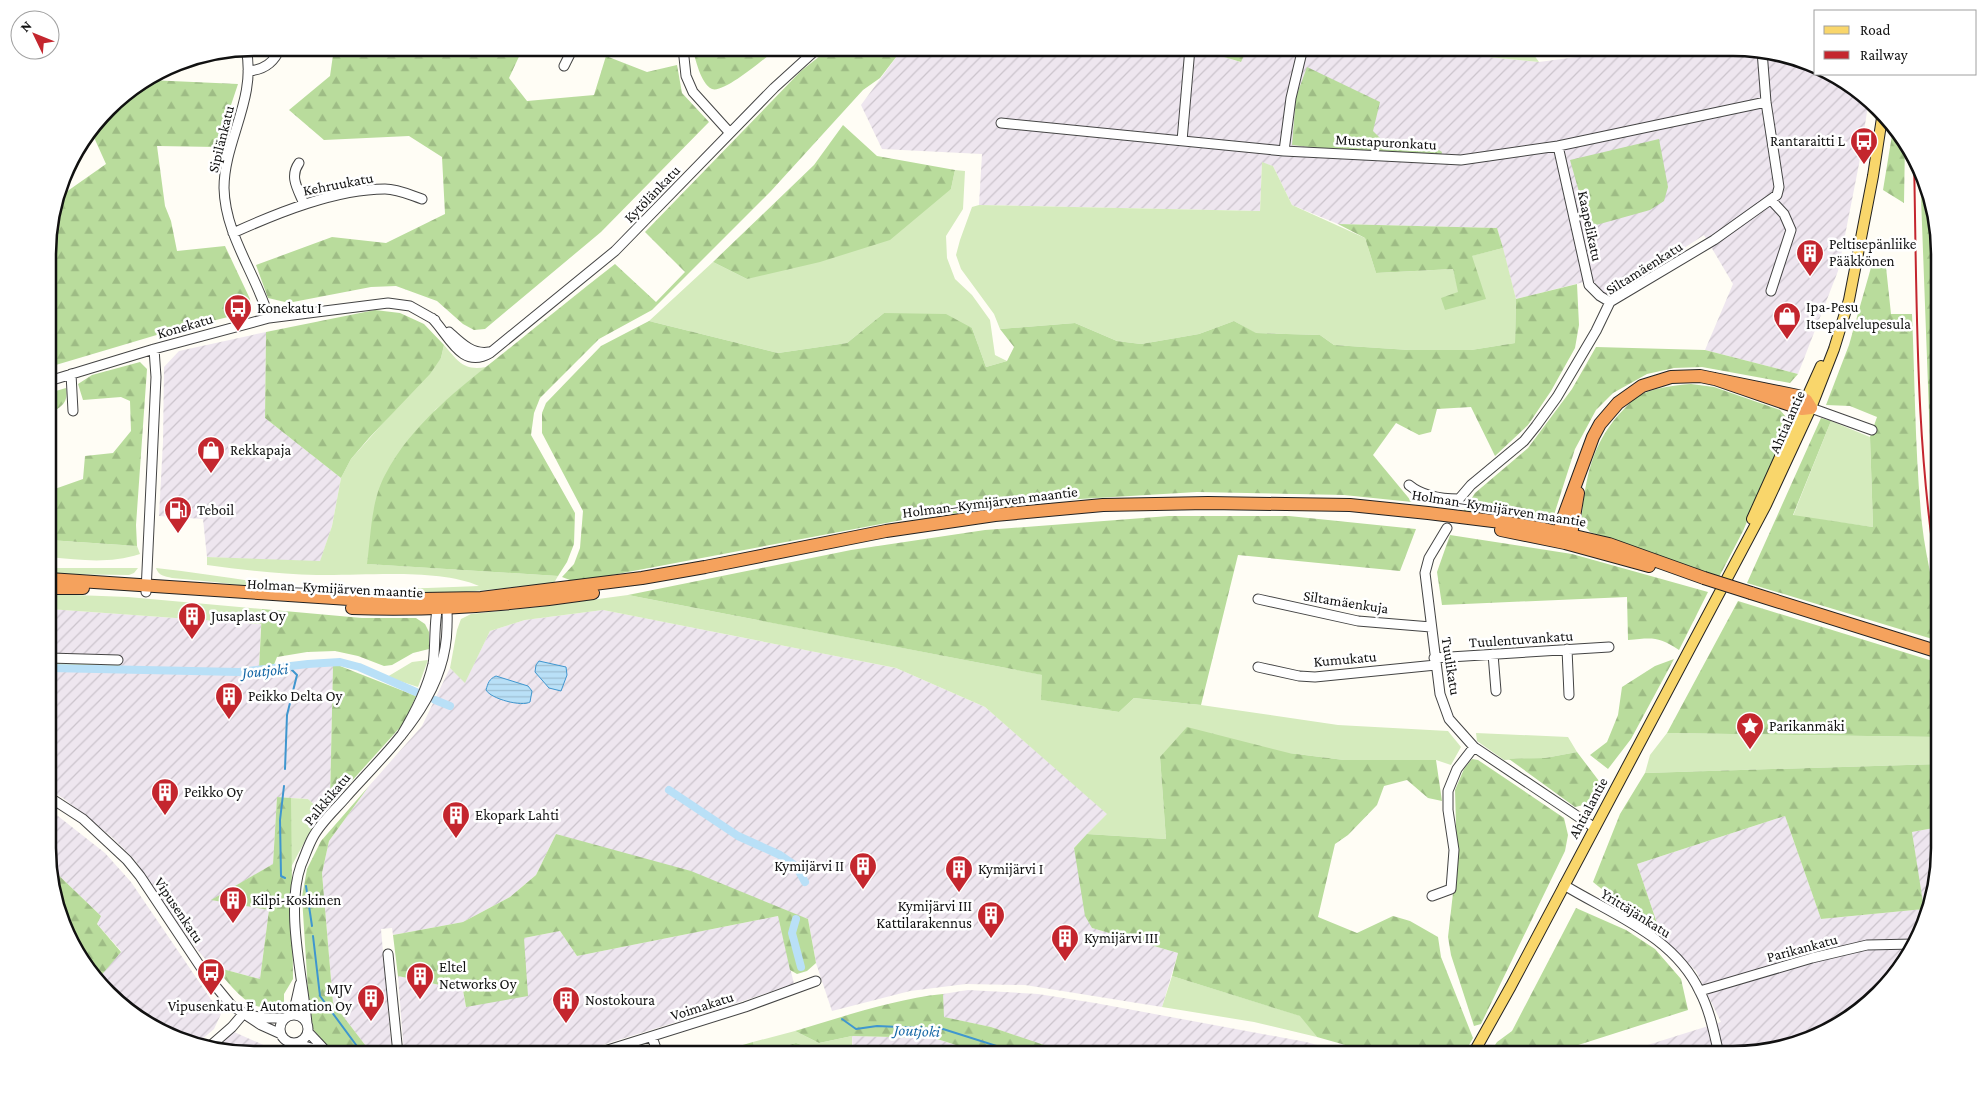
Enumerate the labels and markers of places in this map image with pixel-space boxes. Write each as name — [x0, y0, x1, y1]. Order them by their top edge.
bus stop icon: Rantaraitti L — [1849, 126, 1879, 165]
place label: Rantaraitti L — [1770, 133, 1846, 149]
place label: Peltisepänliike Pääkkönen — [1829, 236, 1917, 269]
building icon: Peltisepänliike Pääkkönen — [1795, 238, 1825, 277]
bus stop icon: Konekatu I — [223, 293, 253, 332]
place label: Ipa-Pesu Itsepalvelupesula — [1806, 299, 1911, 333]
place label: Konekatu I — [257, 300, 322, 316]
shop icon: Ipa-Pesu Itsepalvelupesula — [1772, 301, 1802, 340]
shop icon: Rekkapaja — [196, 435, 226, 474]
place label: Rekkapaja — [230, 442, 291, 459]
fuel station icon: Teboil — [163, 495, 193, 534]
place label: Teboil — [197, 502, 234, 518]
building icon: Jusaplast Oy — [177, 601, 207, 640]
place label: Jusaplast Oy — [209, 608, 286, 625]
building icon: Peikko Delta Oy — [214, 681, 244, 720]
place label: Peikko Delta Oy — [248, 688, 342, 705]
place icon: Parikanmäki — [1735, 711, 1765, 750]
place label: Parikanmäki — [1769, 718, 1845, 734]
building icon: Peikko Oy — [150, 777, 180, 816]
place label: Peikko Oy — [184, 784, 243, 801]
building icon: Ekopark Lahti — [441, 800, 471, 839]
place label: Ekopark Lahti — [475, 807, 559, 824]
building icon: Kymijärvi II — [848, 851, 878, 890]
building icon: Kymijärvi I — [944, 854, 974, 893]
place label: Kymijärvi II — [774, 858, 844, 875]
place label: Kymijärvi I — [978, 861, 1043, 878]
building icon: Kilpi-Koskinen — [218, 885, 248, 924]
place label: Kilpi-Koskinen — [252, 892, 341, 909]
place label: Kymijärvi III Kattilarakennus — [876, 898, 972, 931]
building icon: Kymijärvi III Kattilarakennus — [976, 900, 1006, 939]
building icon: Kymijärvi III — [1050, 923, 1080, 962]
place label: Kymijärvi III — [1084, 930, 1158, 947]
bus stop icon: Vipusenkatu E — [196, 957, 226, 996]
place label: Eltel Networks Oy — [439, 959, 517, 993]
building icon: Eltel Networks Oy — [405, 961, 435, 1000]
place label: MJV Automation Oy — [260, 981, 352, 1015]
building icon: MJV Automation Oy — [356, 983, 386, 1022]
building icon: Nostokoura — [551, 985, 581, 1024]
place label: Nostokoura — [585, 992, 655, 1008]
place label: Vipusenkatu E — [168, 998, 254, 1015]

